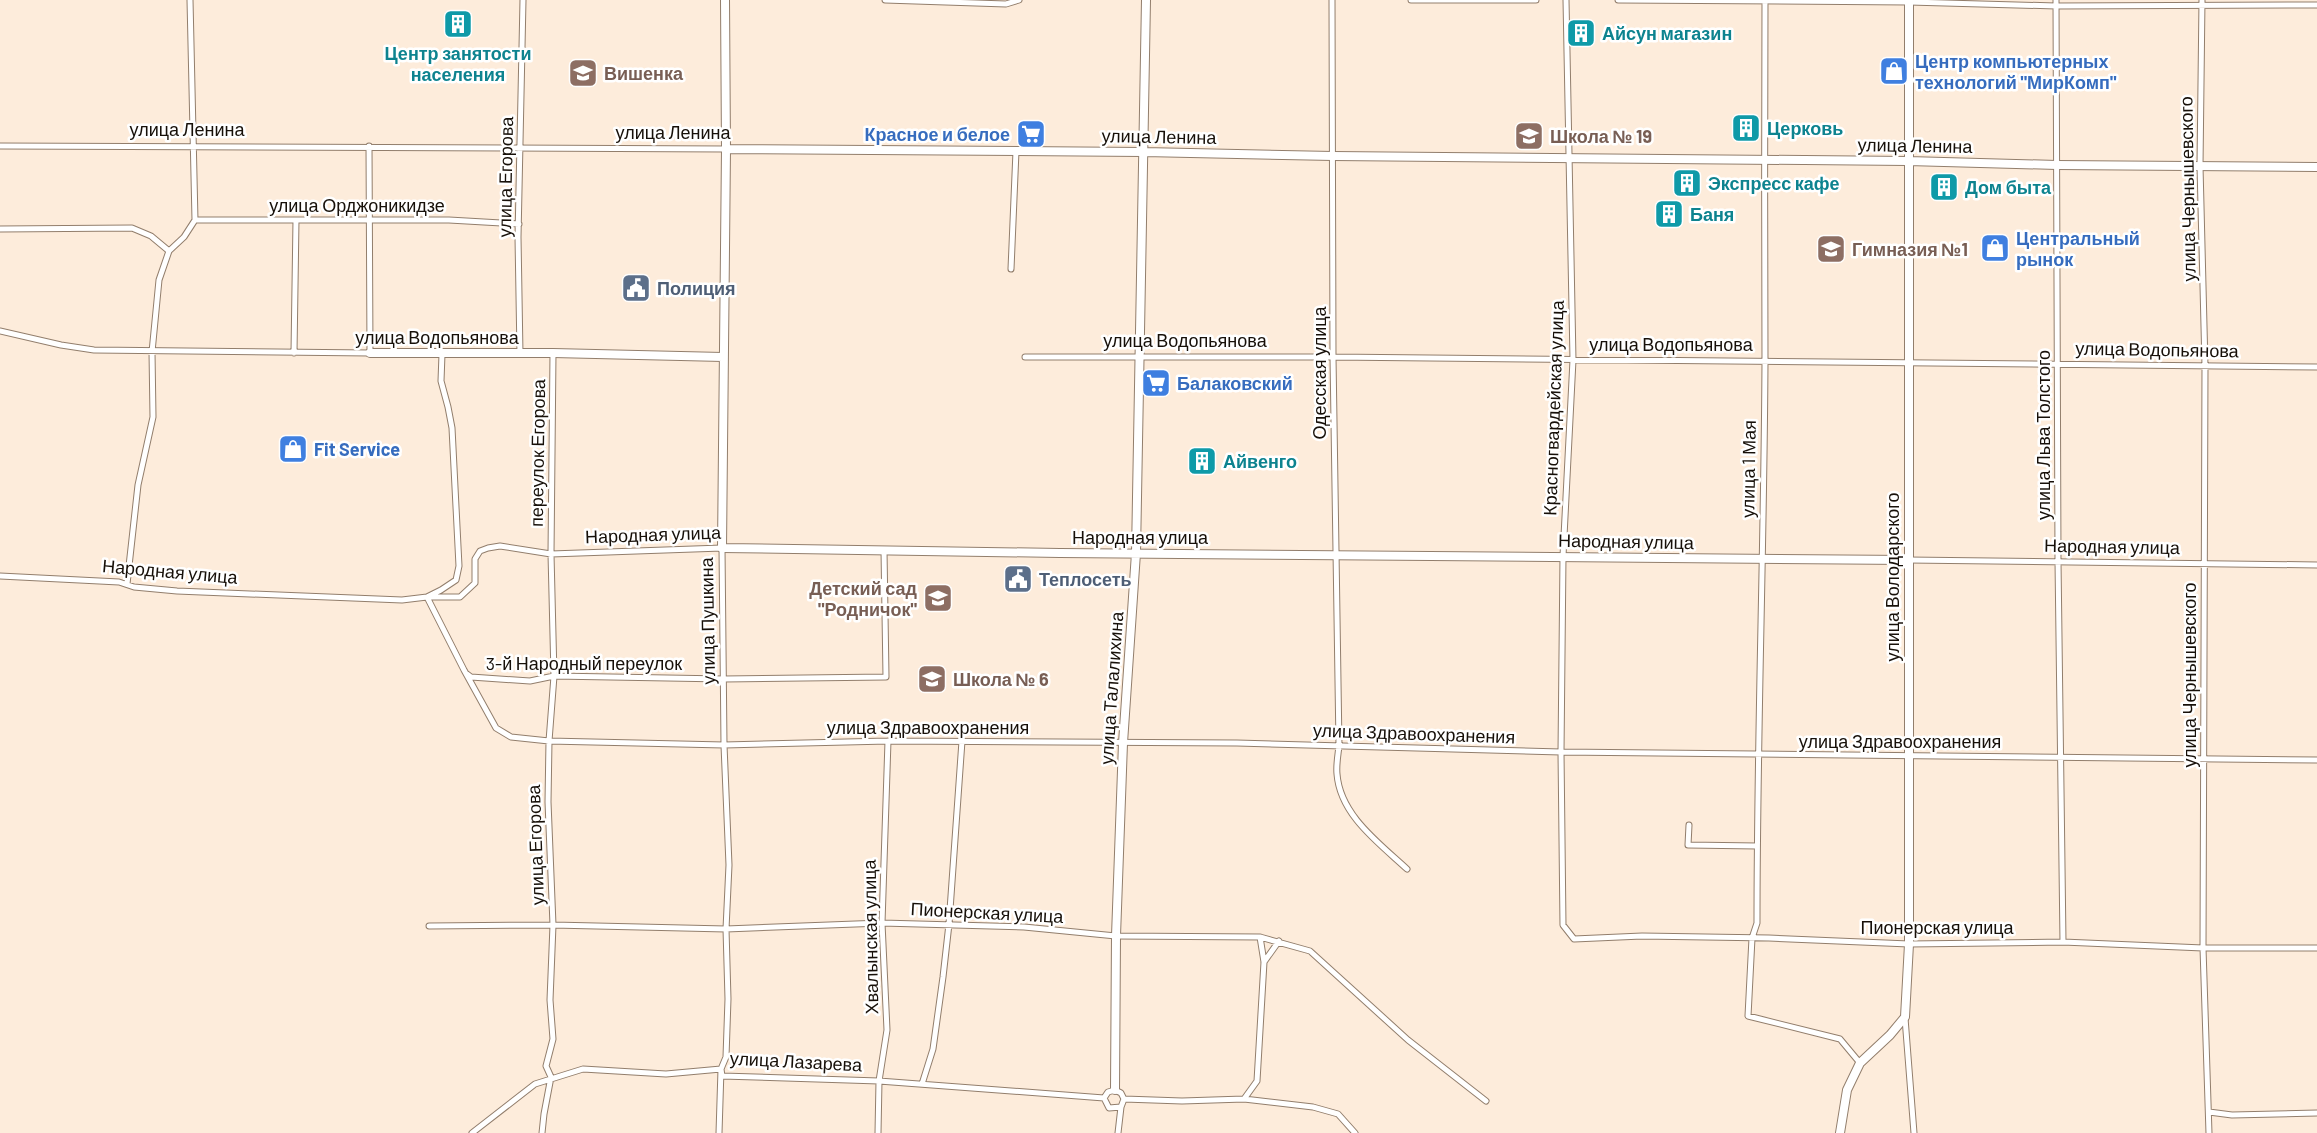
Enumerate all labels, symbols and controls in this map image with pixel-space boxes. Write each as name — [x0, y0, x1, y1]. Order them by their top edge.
building icon: Центр занятости населения — [442, 8, 474, 40]
building icon: Айсун магазин — [1565, 17, 1597, 49]
place label: Айсун магазин — [1602, 22, 1732, 44]
place label: Центр занятости населения — [385, 42, 532, 85]
place label: Центр компьютерных технологий "МирКомп" — [1915, 50, 2117, 93]
shop icon: Центр компьютерных технологий "МирКомп" — [1878, 55, 1910, 87]
school or university icon: Вишенка — [567, 57, 599, 89]
place label: Вишенка — [604, 62, 684, 84]
street label: улица Чернышевского — [2174, 96, 2200, 282]
building icon: Церковь — [1730, 112, 1762, 144]
street label: улица Егорова — [493, 116, 517, 238]
place label: Церковь — [1767, 117, 1843, 139]
street label: улица Ленина — [130, 118, 245, 140]
supermarket icon: Красное и белое — [1015, 118, 1047, 150]
school or university icon: Школа № 19 — [1513, 120, 1545, 152]
street label: улица Ленина — [616, 121, 731, 143]
place label: Красное и белое — [865, 123, 1010, 145]
street label: улица Ленина — [1101, 124, 1218, 148]
place label: Школа № 19 — [1550, 125, 1652, 147]
street label: улица Ленина — [1857, 133, 1974, 157]
building icon: Экспресс кафе — [1671, 167, 1703, 199]
building icon: Дом быта — [1928, 171, 1960, 203]
place label: Экспресс кафе — [1708, 172, 1839, 194]
place label: Дом быта — [1965, 176, 2052, 198]
street label: улица Орджоникидзе — [269, 194, 445, 216]
building icon: Баня — [1653, 198, 1685, 230]
place label: Баня — [1690, 203, 1734, 225]
place label: Центральный рынок — [2016, 227, 2140, 270]
shop icon: Центральный рынок — [1979, 232, 2011, 264]
school or university icon: Гимназия №1 — [1815, 233, 1847, 265]
place label: Гимназия №1 — [1852, 238, 1968, 260]
public building icon: Полиция — [620, 272, 652, 304]
place label: Полиция — [657, 277, 736, 299]
street label: Красногвардейская улица — [1538, 299, 1568, 516]
street label: Одесская улица — [1308, 305, 1330, 440]
street label: улица Водопьянова — [355, 326, 520, 348]
street label: улица Водопьянова — [1103, 329, 1268, 351]
street label: улица Водопьянова — [1589, 333, 1754, 355]
street label: улица Водопьянова — [2075, 337, 2240, 361]
street label: улица Льва Толстого — [2032, 350, 2054, 520]
supermarket icon: Балаковский — [1140, 367, 1172, 399]
place label: Балаковский — [1177, 372, 1293, 394]
street label: переулок Егорова — [525, 378, 549, 527]
street label: улица 1 Мая — [1736, 420, 1760, 518]
shop icon: Fit Service — [277, 433, 309, 465]
place label: Fit Service — [314, 438, 400, 460]
building icon: Айвенго — [1186, 445, 1218, 477]
place label: Айвенго — [1223, 450, 1297, 472]
street label: улица Володарского — [1881, 493, 1903, 661]
street label: Народная улица — [585, 521, 722, 547]
street label: Народная улица — [1072, 526, 1209, 548]
street label: Народная улица — [1558, 529, 1695, 553]
street label: Народная улица — [2044, 534, 2181, 558]
street label: Народная улица — [101, 554, 240, 588]
street label: улица Пушкина — [695, 556, 719, 685]
public building icon: Теплосеть — [1002, 563, 1034, 595]
place label: Теплосеть — [1039, 568, 1132, 590]
place label: Детский сад "Родничок" — [809, 577, 918, 620]
school or university icon: Детский сад "Родничок" — [922, 582, 954, 614]
street label: улица Чернышевского — [2178, 582, 2200, 768]
street label: улица Талалихина — [1095, 610, 1127, 765]
street label: 3-й Народный переулок — [486, 652, 682, 674]
school or university icon: Школа № 6 — [916, 663, 948, 695]
place label: Школа № 6 — [953, 668, 1049, 690]
street label: улица Здравоохранения — [827, 716, 1029, 738]
street label: улица Здравоохранения — [1312, 718, 1516, 748]
street label: улица Здравоохранения — [1799, 730, 2001, 752]
street label: улица Егорова — [522, 783, 548, 906]
street label: Хвалынская улица — [858, 858, 882, 1015]
street label: Пионерская улица — [910, 897, 1065, 927]
street label: Пионерская улица — [1860, 916, 2015, 938]
street label: улица Лазарева — [729, 1047, 864, 1075]

